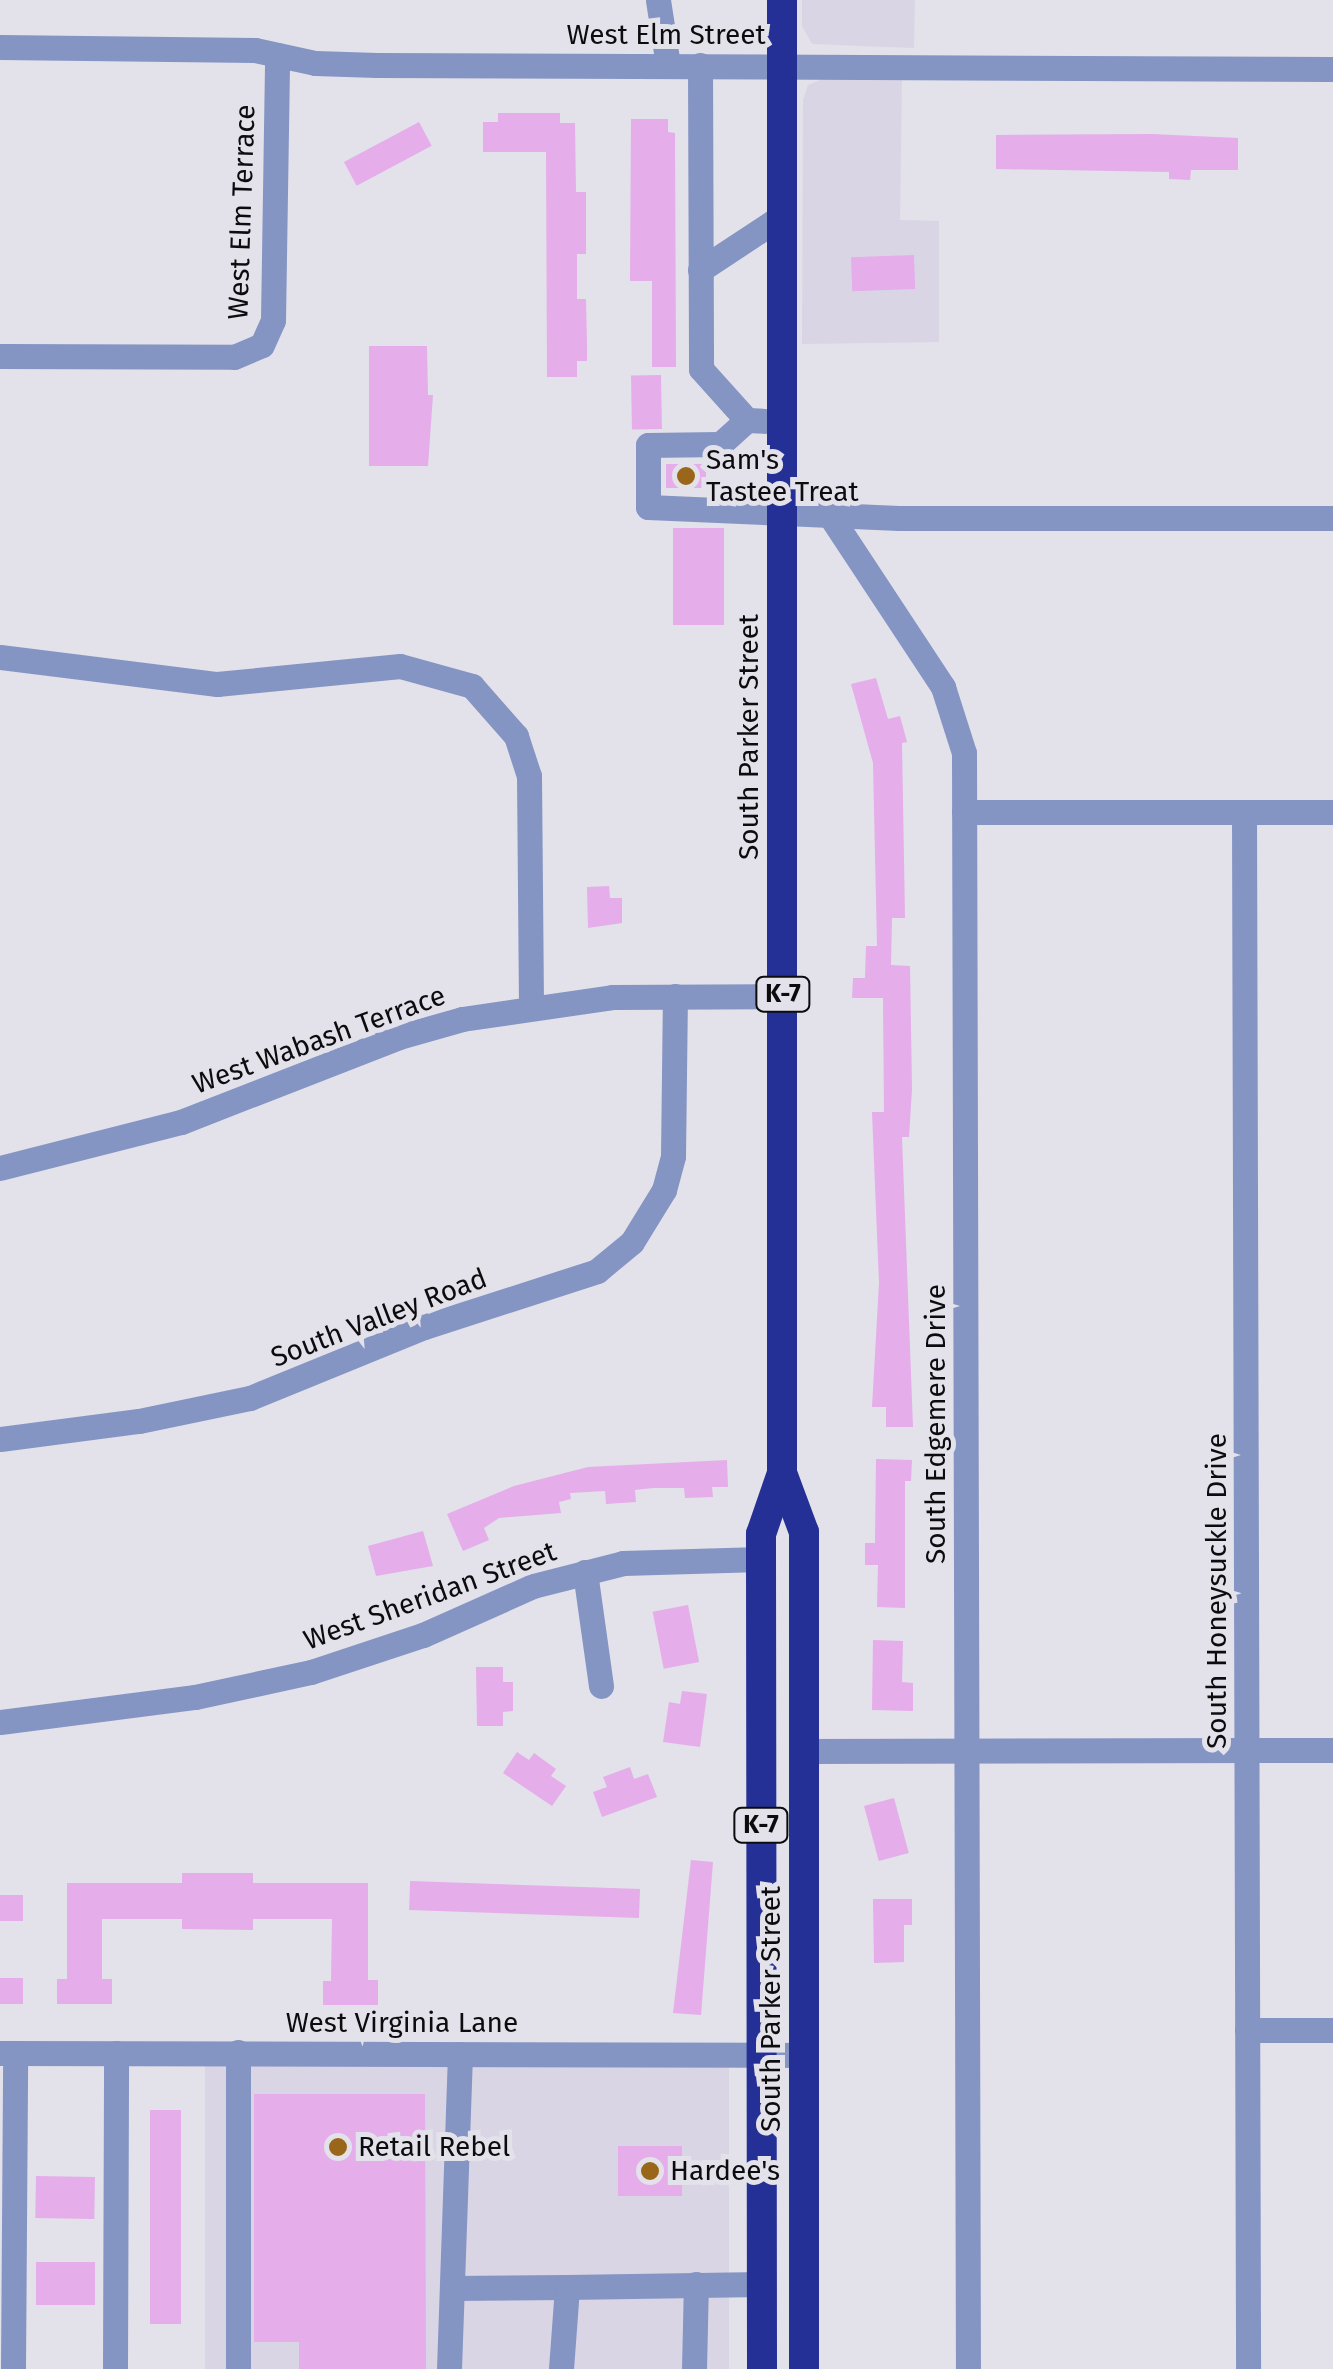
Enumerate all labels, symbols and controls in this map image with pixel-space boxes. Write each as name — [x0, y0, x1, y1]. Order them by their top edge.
street label: West Elm Street — [566, 18, 766, 52]
street label: West Elm Terrace — [221, 104, 263, 320]
place label: Sam's Tastee Treat — [706, 443, 859, 509]
marker: Sam's Tastee Treat — [675, 465, 697, 487]
street label: South Parker Street — [732, 614, 766, 860]
road number: K-7 — [753, 974, 813, 1014]
street label: West Wabash Terrace — [188, 979, 450, 1101]
street label: South Valley Road — [266, 1261, 492, 1375]
street label: South Edgemere Drive — [919, 1284, 953, 1564]
street label: South Honeysuckle Drive — [1200, 1433, 1234, 1749]
street label: West Sheridan Street — [299, 1535, 561, 1657]
road number: K-7 — [731, 1805, 791, 1845]
street label: South Parker Street — [754, 1886, 788, 2132]
street label: West Virginia Lane — [286, 2006, 518, 2040]
place label: Retail Rebel — [358, 2130, 510, 2164]
marker: Retail Rebel — [327, 2136, 349, 2158]
place label: Hardee's — [670, 2154, 780, 2188]
marker: Hardee's — [639, 2160, 661, 2182]

